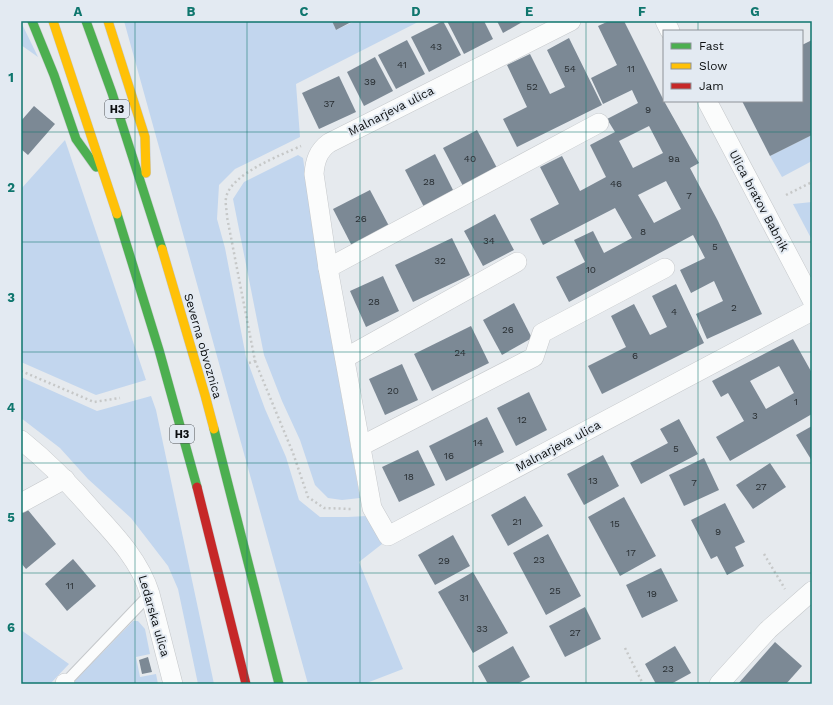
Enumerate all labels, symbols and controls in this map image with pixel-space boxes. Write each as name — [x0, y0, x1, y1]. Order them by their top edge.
text: A — [74, 4, 83, 19]
text: B — [187, 4, 196, 19]
text: C — [300, 4, 309, 19]
text: D — [411, 4, 421, 19]
text: E — [525, 4, 533, 19]
text: F — [638, 4, 646, 19]
text: G — [750, 4, 760, 19]
legend — [663, 30, 803, 102]
text: Fast — [699, 39, 724, 53]
house number: 43 — [430, 41, 442, 52]
house number: 41 — [397, 59, 407, 70]
text: Slow — [699, 59, 727, 73]
house number: 54 — [564, 63, 576, 74]
house number: 11 — [627, 63, 635, 74]
text: 1 — [8, 70, 14, 85]
house number: 39 — [364, 76, 376, 87]
text: Jam — [699, 79, 724, 93]
house number: 52 — [526, 81, 538, 92]
street label: Malnarjeva ulica — [346, 83, 436, 139]
house number: 37 — [323, 98, 335, 109]
road number: H3 — [105, 100, 129, 118]
house number: 9 — [645, 104, 651, 115]
street label: Ulica bratov Babnik — [726, 148, 792, 254]
house number: 40 — [464, 153, 476, 164]
house number: 9a — [668, 153, 680, 164]
house number: 28 — [423, 176, 435, 187]
house number: 46 — [610, 178, 622, 189]
text: 2 — [7, 180, 15, 195]
house number: 7 — [686, 190, 692, 201]
house number: 26 — [355, 213, 367, 224]
house number: 8 — [640, 226, 646, 237]
house number: 34 — [483, 235, 495, 246]
house number: 5 — [712, 241, 718, 252]
house number: 32 — [434, 255, 446, 266]
house number: 10 — [586, 264, 596, 275]
text: 3 — [7, 290, 15, 305]
street label: Severna obvoznica — [181, 292, 225, 401]
house number: 28 — [368, 296, 380, 307]
house number: 2 — [731, 302, 737, 313]
house number: 4 — [671, 306, 677, 317]
house number: 26 — [502, 324, 514, 335]
house number: 24 — [454, 347, 466, 358]
house number: 6 — [632, 350, 638, 361]
house number: 20 — [387, 385, 399, 396]
house number: 1 — [794, 396, 798, 407]
text: 4 — [7, 400, 16, 415]
house number: 3 — [752, 410, 758, 421]
house number: 12 — [517, 414, 527, 425]
street label: Malnarjeva ulica — [513, 418, 603, 474]
road number: H3 — [170, 425, 194, 443]
house number: 14 — [473, 437, 483, 448]
house number: 5 — [673, 443, 679, 454]
house number: 16 — [444, 450, 454, 461]
house number: 18 — [404, 471, 414, 482]
house number: 13 — [588, 475, 598, 486]
house number: 7 — [691, 477, 697, 488]
house number: 27 — [755, 481, 767, 492]
text: 5 — [7, 510, 15, 525]
house number: 21 — [512, 516, 522, 527]
house number: 15 — [610, 518, 620, 529]
house number: 9 — [715, 526, 721, 537]
house number: 17 — [626, 547, 636, 558]
house number: 23 — [533, 554, 545, 565]
house number: 29 — [438, 555, 450, 566]
street label: Ledarska ulica — [136, 574, 172, 659]
house number: 11 — [66, 580, 74, 591]
house number: 25 — [549, 585, 561, 596]
house number: 19 — [647, 588, 657, 599]
house number: 31 — [459, 592, 469, 603]
text: 6 — [7, 620, 15, 635]
house number: 33 — [476, 623, 488, 634]
house number: 27 — [569, 627, 581, 638]
house number: 23 — [662, 663, 674, 674]

